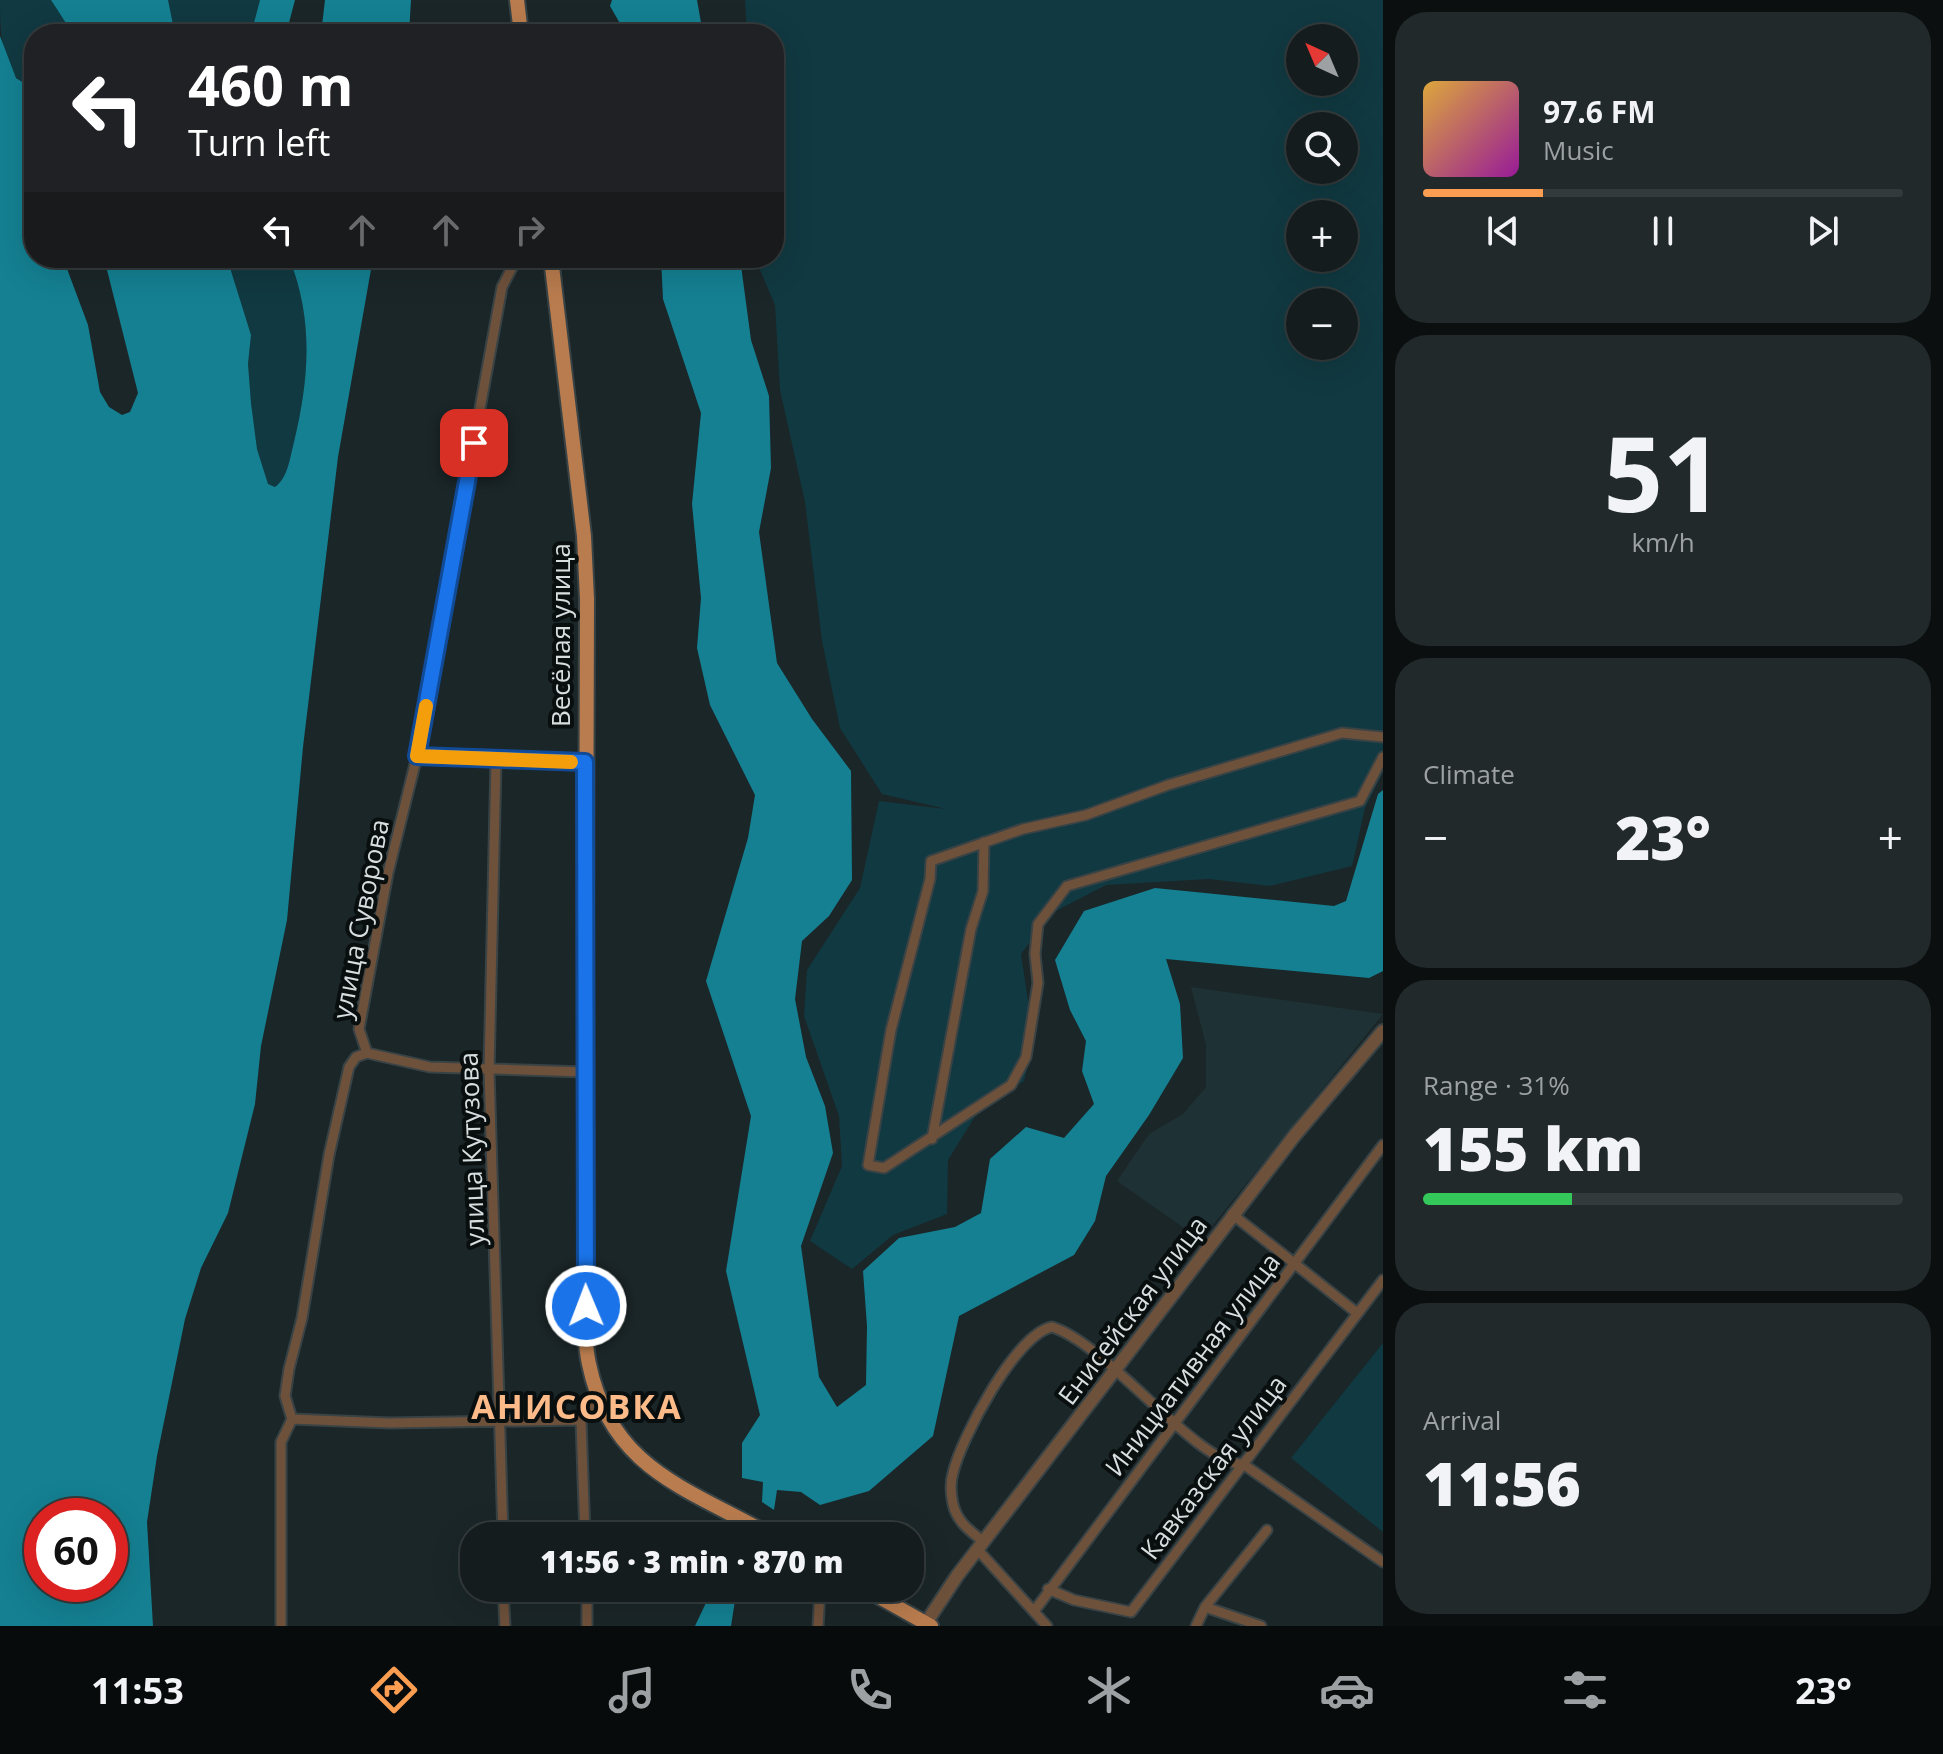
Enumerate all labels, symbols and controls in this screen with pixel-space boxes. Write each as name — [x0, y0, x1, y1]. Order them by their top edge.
north arrow — [1286, 24, 1358, 96]
map controls — [1286, 24, 1358, 360]
text: 460 m — [188, 46, 354, 122]
icon: left — [56, 56, 160, 160]
text: 97.6 FM — [1543, 91, 1656, 132]
button: search — [1286, 112, 1358, 184]
text: Turn left — [188, 118, 330, 167]
text: Music — [1543, 132, 1614, 168]
button: + — [1286, 200, 1358, 272]
icon: left — [256, 208, 300, 252]
icon: ahead — [340, 208, 384, 252]
icon: ahead — [424, 208, 468, 252]
icon: right — [508, 208, 552, 252]
icon: previous — [1481, 209, 1525, 253]
icon: pause — [1641, 209, 1685, 253]
icon: next — [1801, 209, 1845, 253]
button: − — [1286, 288, 1358, 360]
text: 51 — [1604, 401, 1722, 542]
pin — [440, 409, 508, 477]
icon: arrive — [452, 421, 496, 465]
text: km/h — [1631, 524, 1695, 560]
street label: Весёлая улица — [542, 543, 578, 727]
text: Climate — [1423, 756, 1515, 792]
text: 23° — [1615, 796, 1711, 878]
text: − — [1423, 807, 1448, 867]
text: + — [1878, 807, 1903, 867]
street label: улица Суворова — [323, 816, 397, 1022]
street label: улица Кутузова — [450, 1052, 492, 1246]
text: Range · 31% — [1423, 1067, 1570, 1103]
text: 155 km — [1423, 1107, 1644, 1189]
street label: Енисейская улица — [1049, 1208, 1215, 1412]
street label: Инициативная улица — [1096, 1245, 1288, 1483]
position arrow — [544, 1264, 628, 1348]
street label: Кавказская улица — [1132, 1367, 1294, 1567]
district label: АНИСОВКА — [471, 1383, 683, 1429]
text: Arrival — [1423, 1402, 1501, 1438]
text: 11:56 — [1423, 1442, 1581, 1524]
speed limit sign: 60 — [24, 1498, 128, 1602]
text: 11:56 · 3 min · 870 m — [540, 1541, 844, 1582]
icon: directions — [366, 1662, 422, 1718]
icon: music — [604, 1662, 660, 1718]
icon: phone — [842, 1662, 898, 1718]
icon: climate — [1081, 1662, 1137, 1718]
icon: car — [1319, 1662, 1375, 1718]
icon: filters — [1557, 1662, 1613, 1718]
text: 11:53 — [91, 1666, 184, 1715]
text: 23° — [1795, 1666, 1852, 1715]

